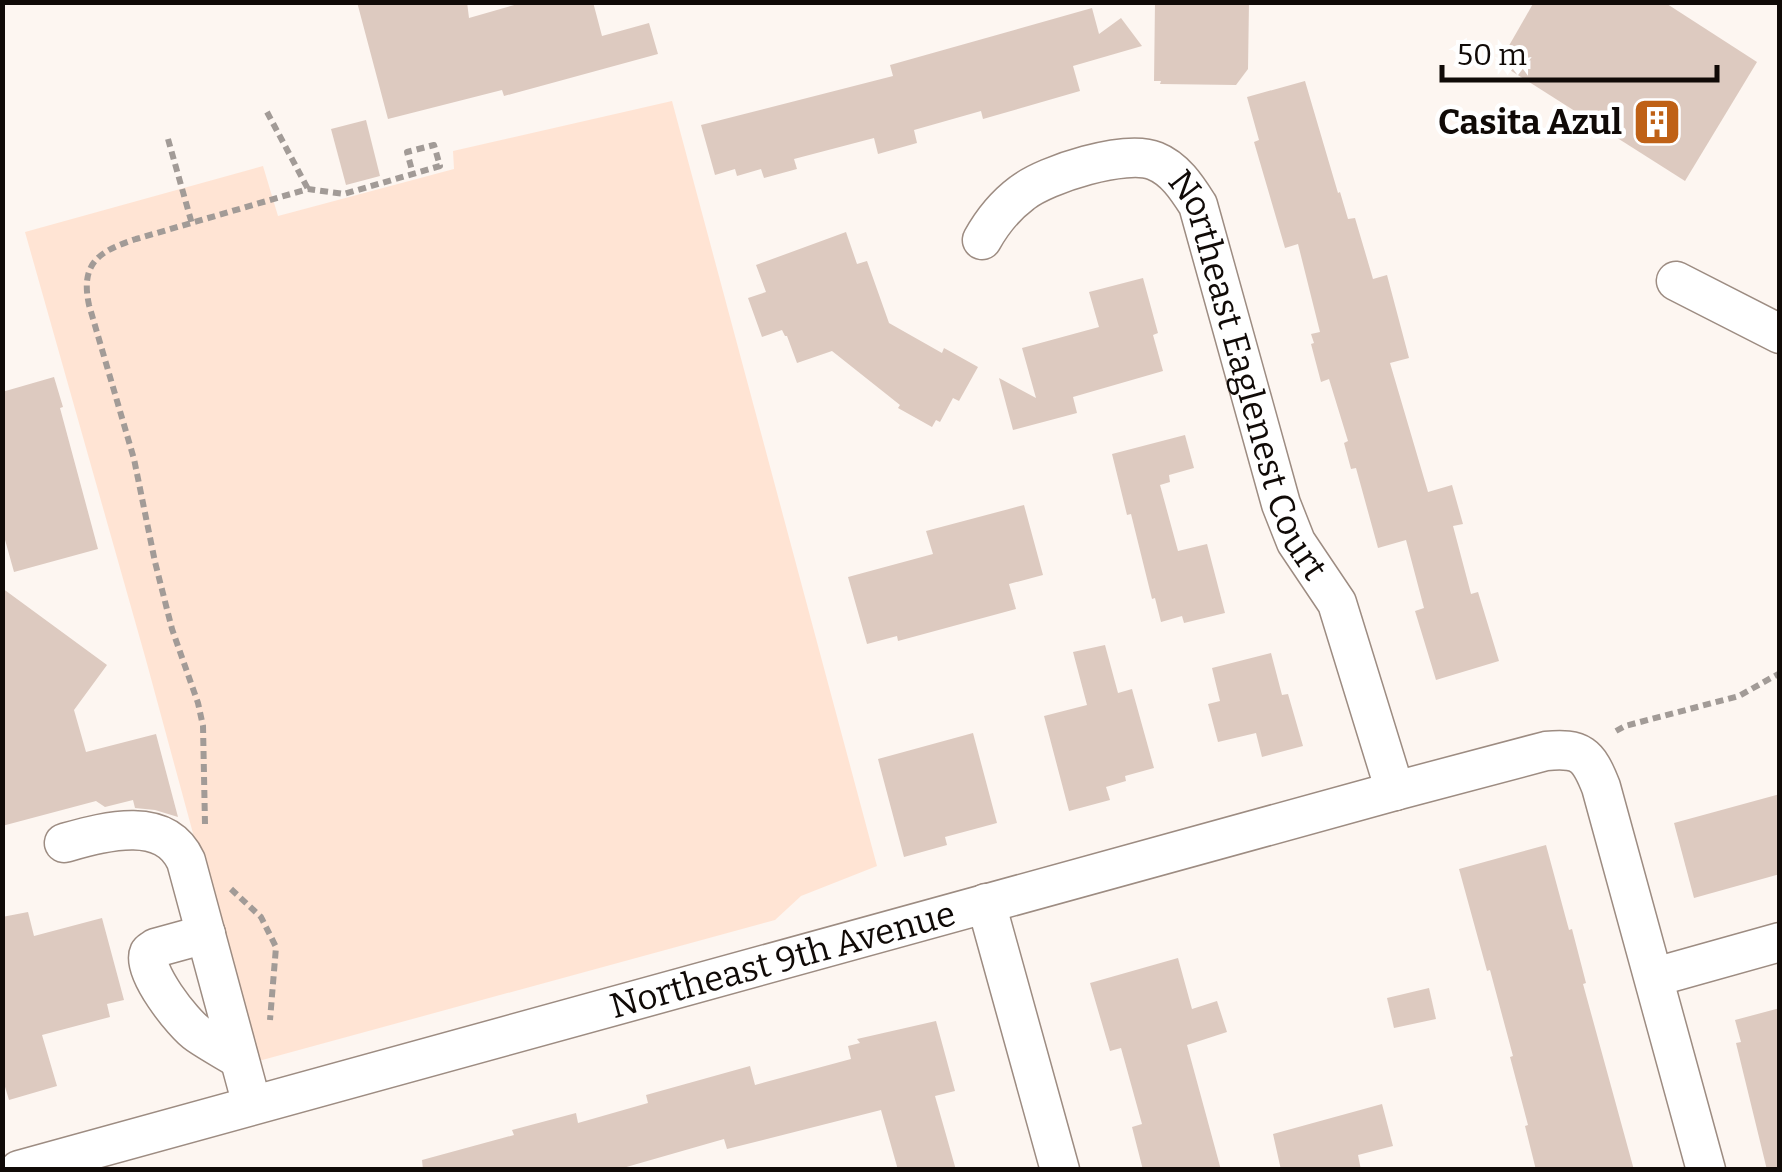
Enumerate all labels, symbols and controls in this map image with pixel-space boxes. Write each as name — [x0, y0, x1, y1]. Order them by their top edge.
scale bar — [1442, 20, 1717, 82]
text: 50 m — [1457, 37, 1527, 73]
building icon: Casita Azul — [1631, 96, 1683, 148]
place label: Casita Azul — [1438, 101, 1622, 143]
street label: Northeast Eaglenest Court — [1160, 162, 1336, 588]
street label: Northeast 9th Avenue — [605, 892, 960, 1027]

